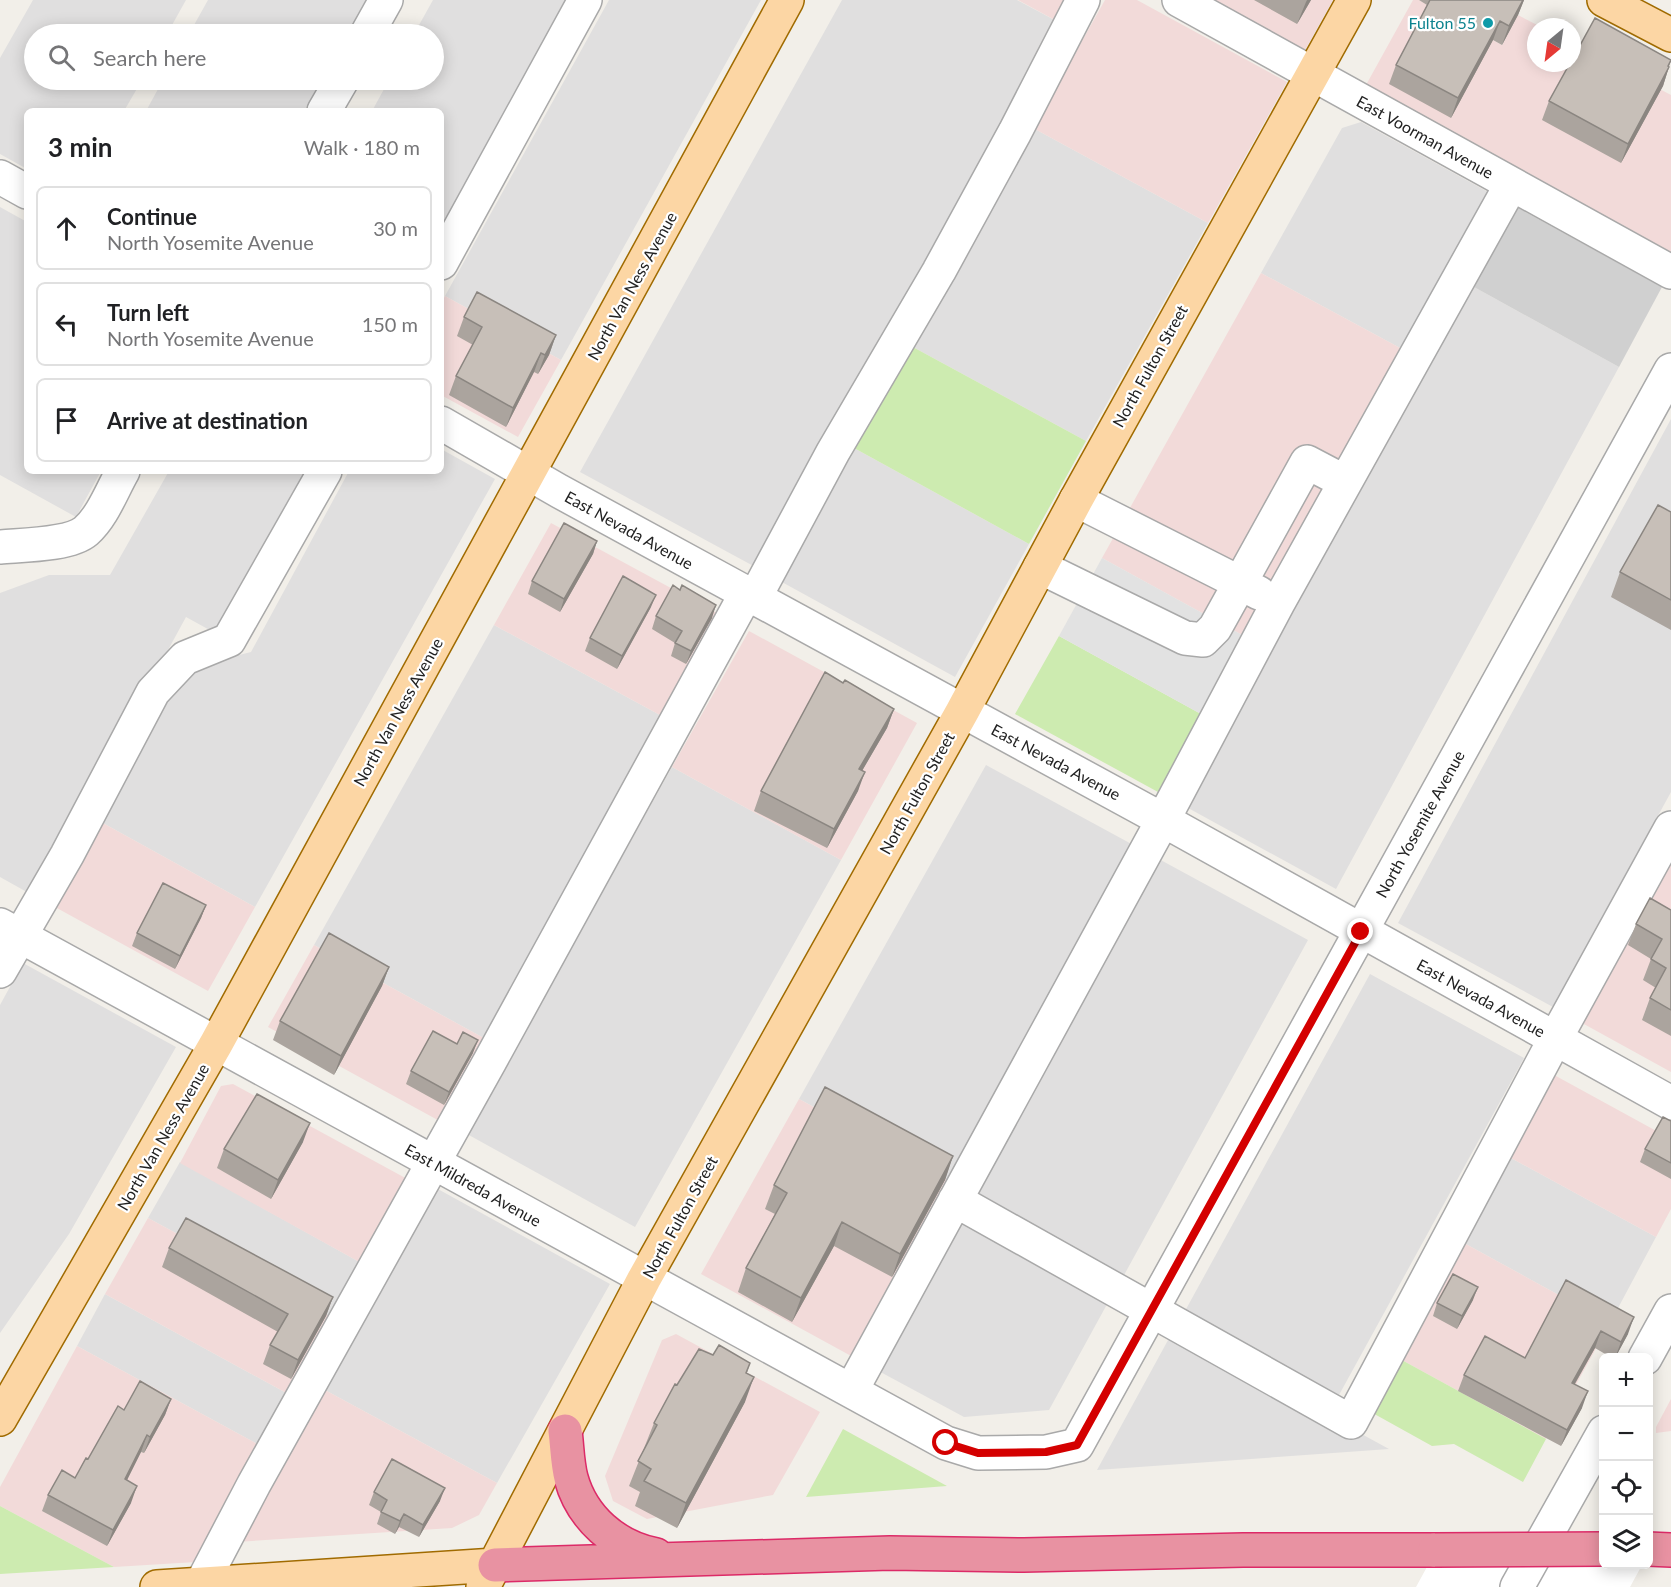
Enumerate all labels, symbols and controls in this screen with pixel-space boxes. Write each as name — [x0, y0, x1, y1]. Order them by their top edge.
place label: Fulton 55 — [1409, 13, 1476, 32]
marker: Fulton 55 — [1481, 16, 1495, 30]
north arrow — [1527, 18, 1581, 72]
search box — [24, 24, 444, 90]
icon: search — [45, 41, 78, 74]
text: Search here — [93, 44, 206, 71]
street label: East Voorman Avenue — [1354, 91, 1497, 182]
text: 3 min — [48, 131, 112, 163]
text: Walk · 180 m — [304, 135, 420, 159]
text: Continue — [107, 203, 197, 230]
street label: North Van Ness Avenue — [583, 208, 680, 363]
icon: ahead — [50, 212, 83, 245]
text: 30 m — [373, 216, 418, 240]
text: North Yosemite Avenue — [107, 230, 314, 254]
text: Turn left — [107, 299, 189, 326]
street label: North Fulton Street — [1108, 301, 1191, 430]
icon: left — [50, 308, 83, 341]
text: 150 m — [362, 312, 418, 336]
text: North Yosemite Avenue — [107, 326, 314, 350]
icon: arrive — [50, 404, 83, 437]
text: Arrive at destination — [107, 407, 308, 434]
street label: East Nevada Avenue — [562, 486, 697, 573]
street label: North Van Ness Avenue — [349, 634, 446, 789]
street label: East Nevada Avenue — [988, 719, 1124, 804]
street label: North Fulton Street — [875, 728, 958, 857]
street label: North Yosemite Avenue — [1371, 747, 1468, 901]
route end — [1347, 918, 1373, 944]
street label: East Nevada Avenue — [1414, 954, 1549, 1041]
street label: North Van Ness Avenue — [113, 1060, 212, 1214]
street label: East Mildreda Avenue — [402, 1139, 545, 1230]
street label: North Fulton Street — [638, 1152, 721, 1281]
map controls — [1599, 1353, 1653, 1569]
button: + — [1599, 1353, 1653, 1407]
button: − — [1599, 1407, 1653, 1461]
route start — [932, 1429, 958, 1455]
button: locate — [1599, 1461, 1653, 1515]
button: layers — [1599, 1515, 1653, 1569]

